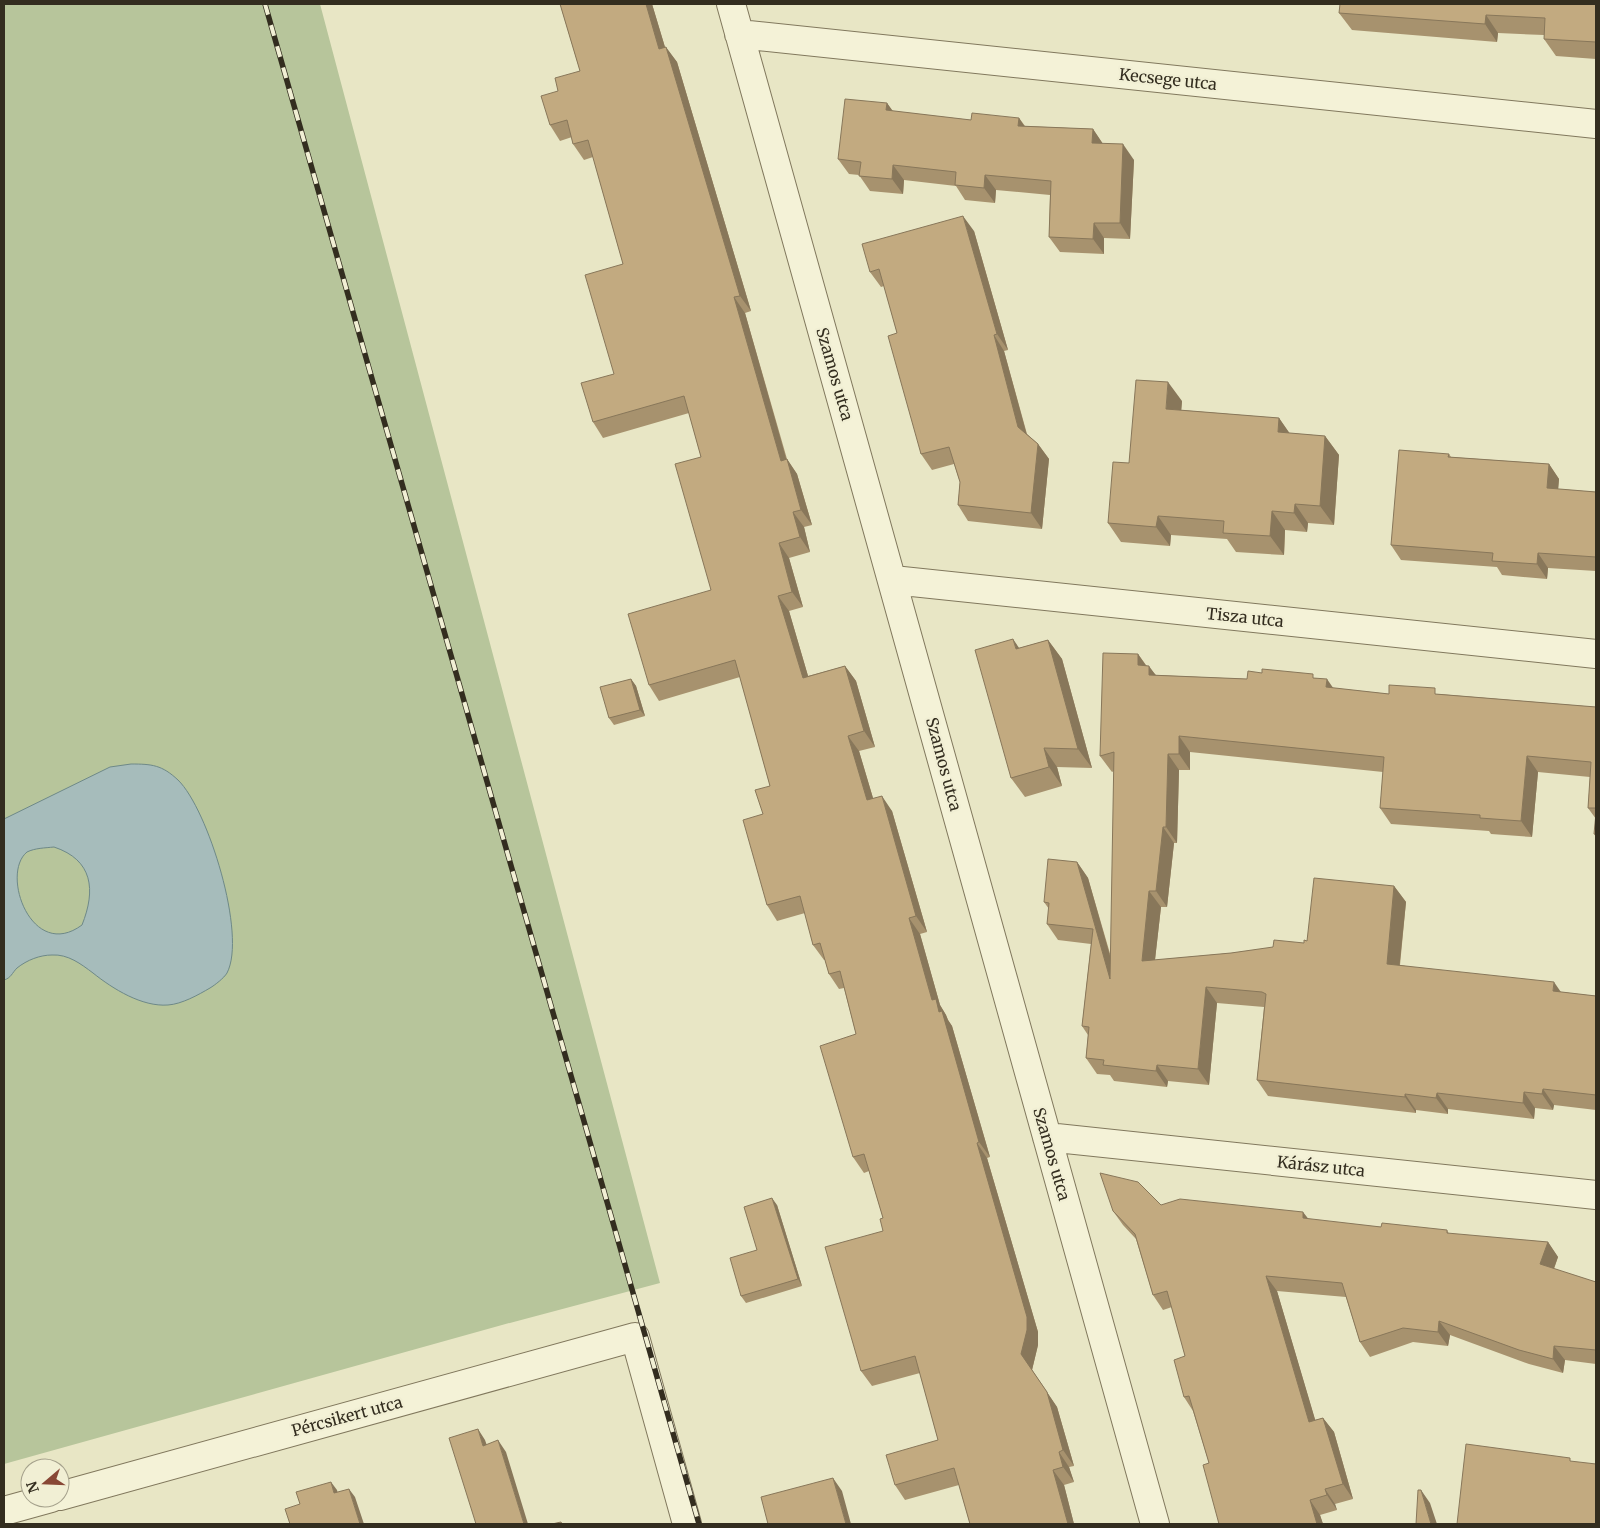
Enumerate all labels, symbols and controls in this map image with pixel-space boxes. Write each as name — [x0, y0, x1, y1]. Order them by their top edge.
street label: Kecsege utca — [1118, 64, 1218, 94]
street label: Szamos utca — [812, 325, 858, 423]
street label: Tisza utca — [1205, 603, 1285, 631]
street label: Szamos utca — [922, 715, 966, 813]
street label: Szamos utca — [1029, 1105, 1075, 1203]
street label: Kárász utca — [1276, 1151, 1366, 1181]
street label: Pércsikert utca — [289, 1392, 405, 1440]
north arrow — [20, 1458, 70, 1508]
text: N — [22, 1479, 43, 1495]

